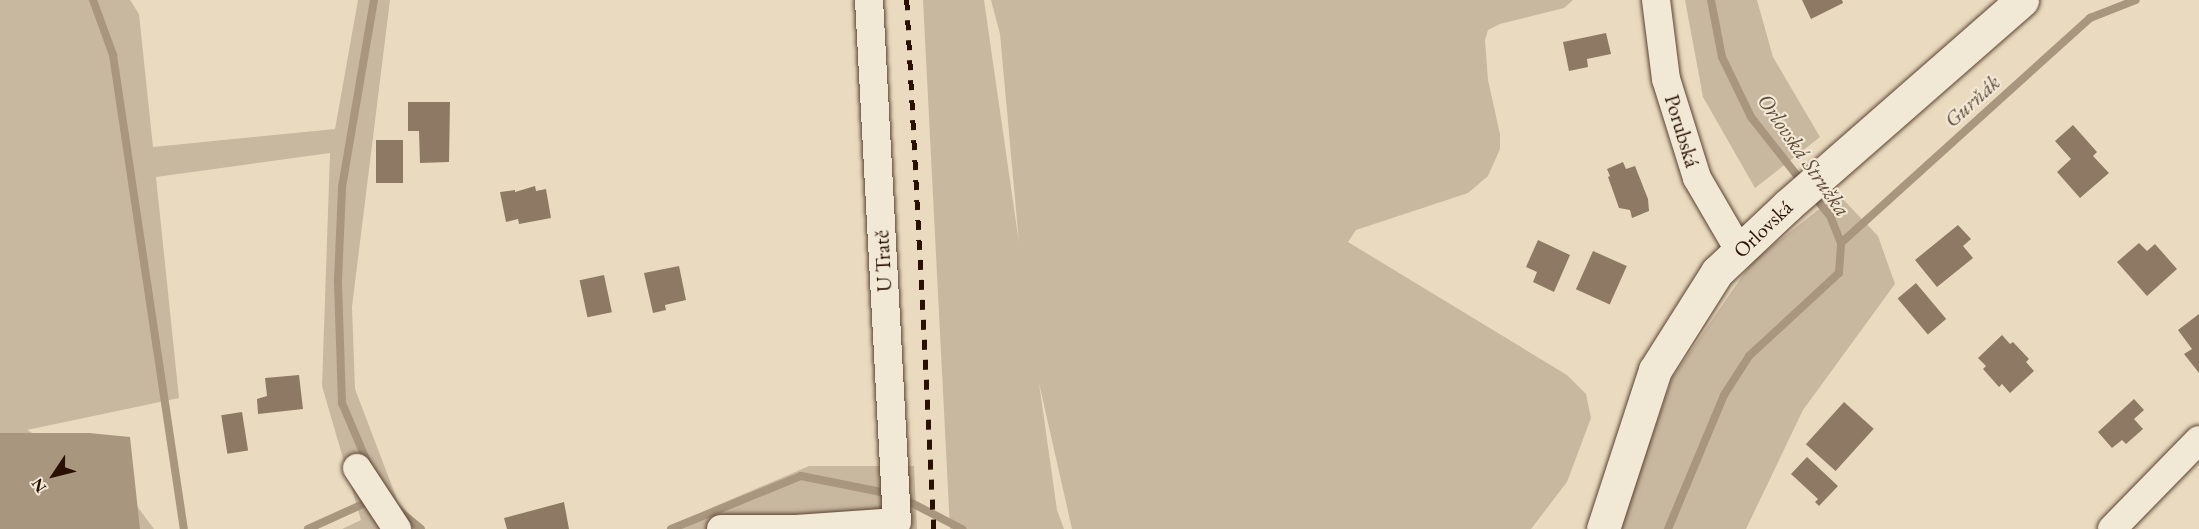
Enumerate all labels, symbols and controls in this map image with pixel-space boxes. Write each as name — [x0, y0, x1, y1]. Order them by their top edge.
water label: Gurňák — [1939, 69, 2005, 133]
water label: Orlovská Stružka — [1752, 88, 1856, 222]
street label: Porubská — [1659, 92, 1705, 170]
street label: Orlovská — [1728, 195, 1798, 263]
street label: U Tratě — [869, 229, 897, 293]
north arrow — [24, 445, 84, 505]
text: N — [27, 474, 51, 497]

